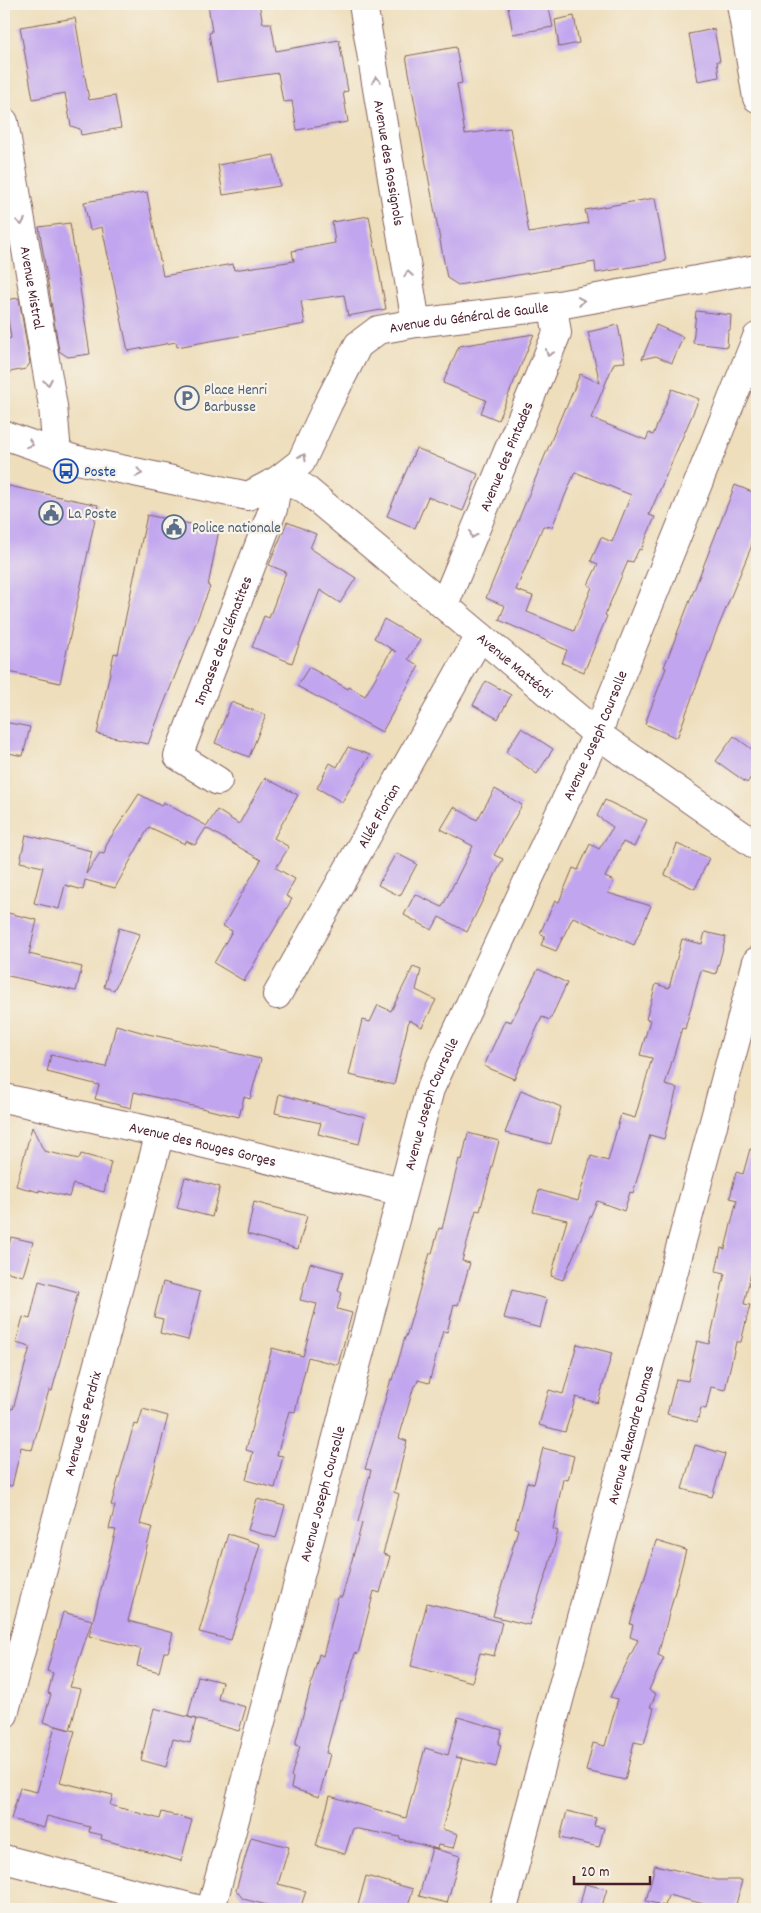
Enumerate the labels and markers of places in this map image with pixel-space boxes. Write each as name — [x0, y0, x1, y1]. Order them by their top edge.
place label: Place Henri Barbusse — [204, 380, 267, 419]
parking icon: Place Henri Barbusse — [174, 385, 200, 411]
bus stop icon: Poste — [53, 458, 79, 484]
place label: Poste — [84, 462, 116, 484]
public building icon: La Poste — [38, 500, 64, 526]
place label: La Poste — [68, 504, 117, 526]
public building icon: Police nationale — [161, 514, 187, 540]
place label: Police nationale — [192, 518, 281, 540]

